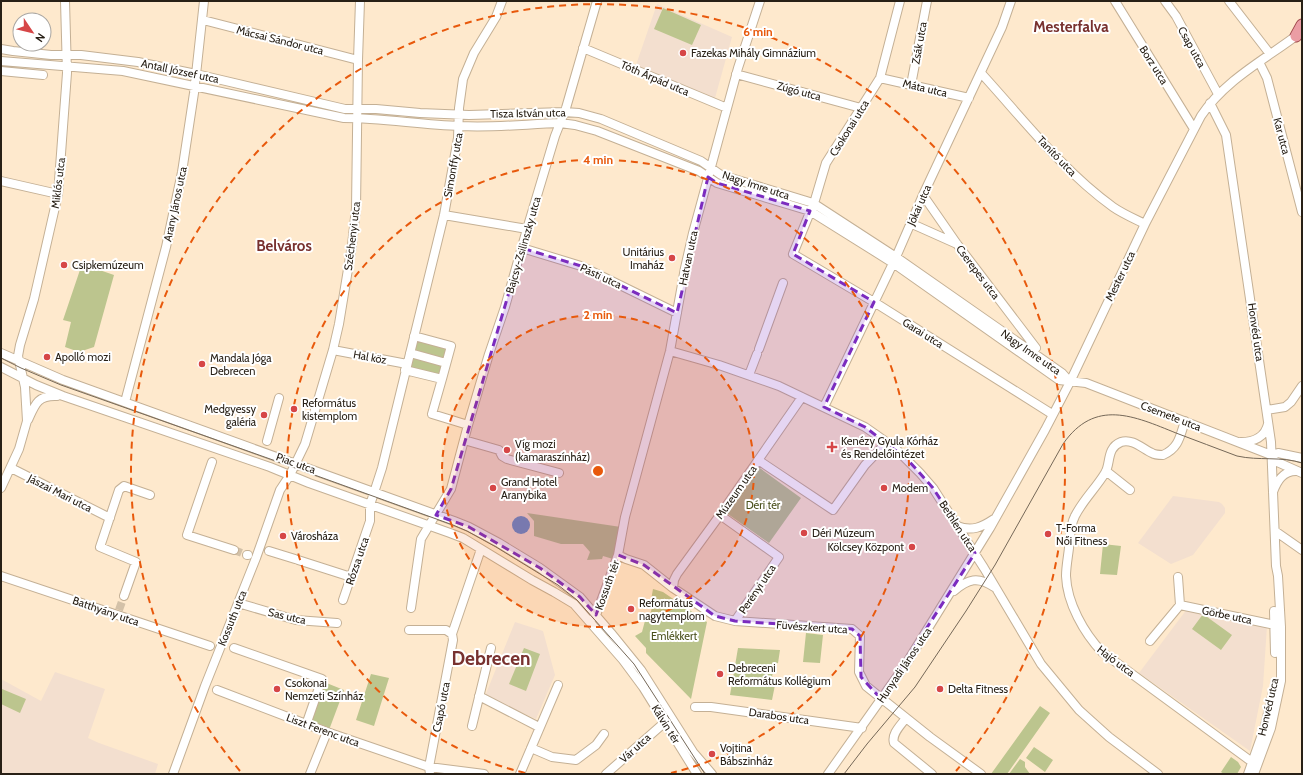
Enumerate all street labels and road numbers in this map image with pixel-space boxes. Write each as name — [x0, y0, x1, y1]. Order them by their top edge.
street label: Zsák utca — [908, 20, 930, 65]
street label: Mácsai Sándor utca — [235, 22, 326, 58]
street label: Csap utca — [1175, 24, 1209, 71]
street label: Borz utca — [1137, 43, 1172, 88]
street label: Antall József utca — [140, 56, 221, 86]
street label: Tóth Árpád utca — [619, 57, 692, 99]
street label: Máta utca — [901, 76, 949, 100]
street label: Zúgó utca — [775, 78, 823, 104]
street label: Csokonai utca — [826, 97, 872, 159]
street label: Tisza István utca — [490, 105, 567, 121]
street label: Kar utca — [1270, 116, 1294, 156]
street label: Simonffy utca — [440, 131, 466, 198]
street label: Tanító utca — [1034, 133, 1080, 180]
street label: Miklós utca — [48, 156, 68, 209]
street label: Arany János utca — [160, 164, 190, 243]
street label: Nagy Imre utca — [721, 168, 792, 203]
street label: Jókai utca — [903, 182, 935, 229]
street label: Bajcsy-Zsilinszky utca — [502, 194, 544, 295]
street label: Széchenyi utca — [341, 200, 363, 271]
street label: Hatvan utca — [675, 229, 701, 287]
street label: Cserepes utca — [953, 242, 1003, 303]
street label: Mester utca — [1102, 248, 1138, 303]
street label: Pásti utca — [578, 260, 625, 292]
street label: Honvéd utca — [1245, 302, 1267, 363]
street label: Garai utca — [900, 315, 947, 351]
street label: Nagy Imre utca — [998, 326, 1064, 378]
street label: Hal köz — [352, 347, 388, 367]
street label: Csemete utca — [1139, 398, 1204, 434]
street label: Piac utca — [274, 449, 318, 477]
street label: Múzeum utca — [712, 462, 760, 522]
street label: Jászai Mari utca — [25, 470, 95, 515]
street label: Bethlen utca — [936, 498, 980, 555]
street label: Rózsa utca — [342, 535, 372, 587]
street label: Kossuth tér — [592, 558, 623, 612]
street label: Perényi utca — [735, 561, 779, 616]
street label: Kossuth utca — [215, 588, 250, 648]
street label: Batthyány utca — [71, 593, 142, 629]
street label: Görbe utca — [1201, 603, 1254, 627]
street label: Sas utca — [267, 605, 308, 627]
street label: Füvészkert utca — [776, 618, 849, 637]
street label: Hunyadi János utca — [874, 624, 935, 705]
street label: Hajó utca — [1094, 642, 1138, 680]
street label: Honvéd utca — [1255, 676, 1282, 737]
street label: Csapó utca — [429, 680, 453, 733]
street label: Kálvin tér — [649, 702, 684, 746]
street label: Darabos utca — [748, 705, 811, 727]
street label: Liszt Ferenc utca — [284, 710, 362, 750]
street label: Vár utca — [616, 730, 654, 766]

